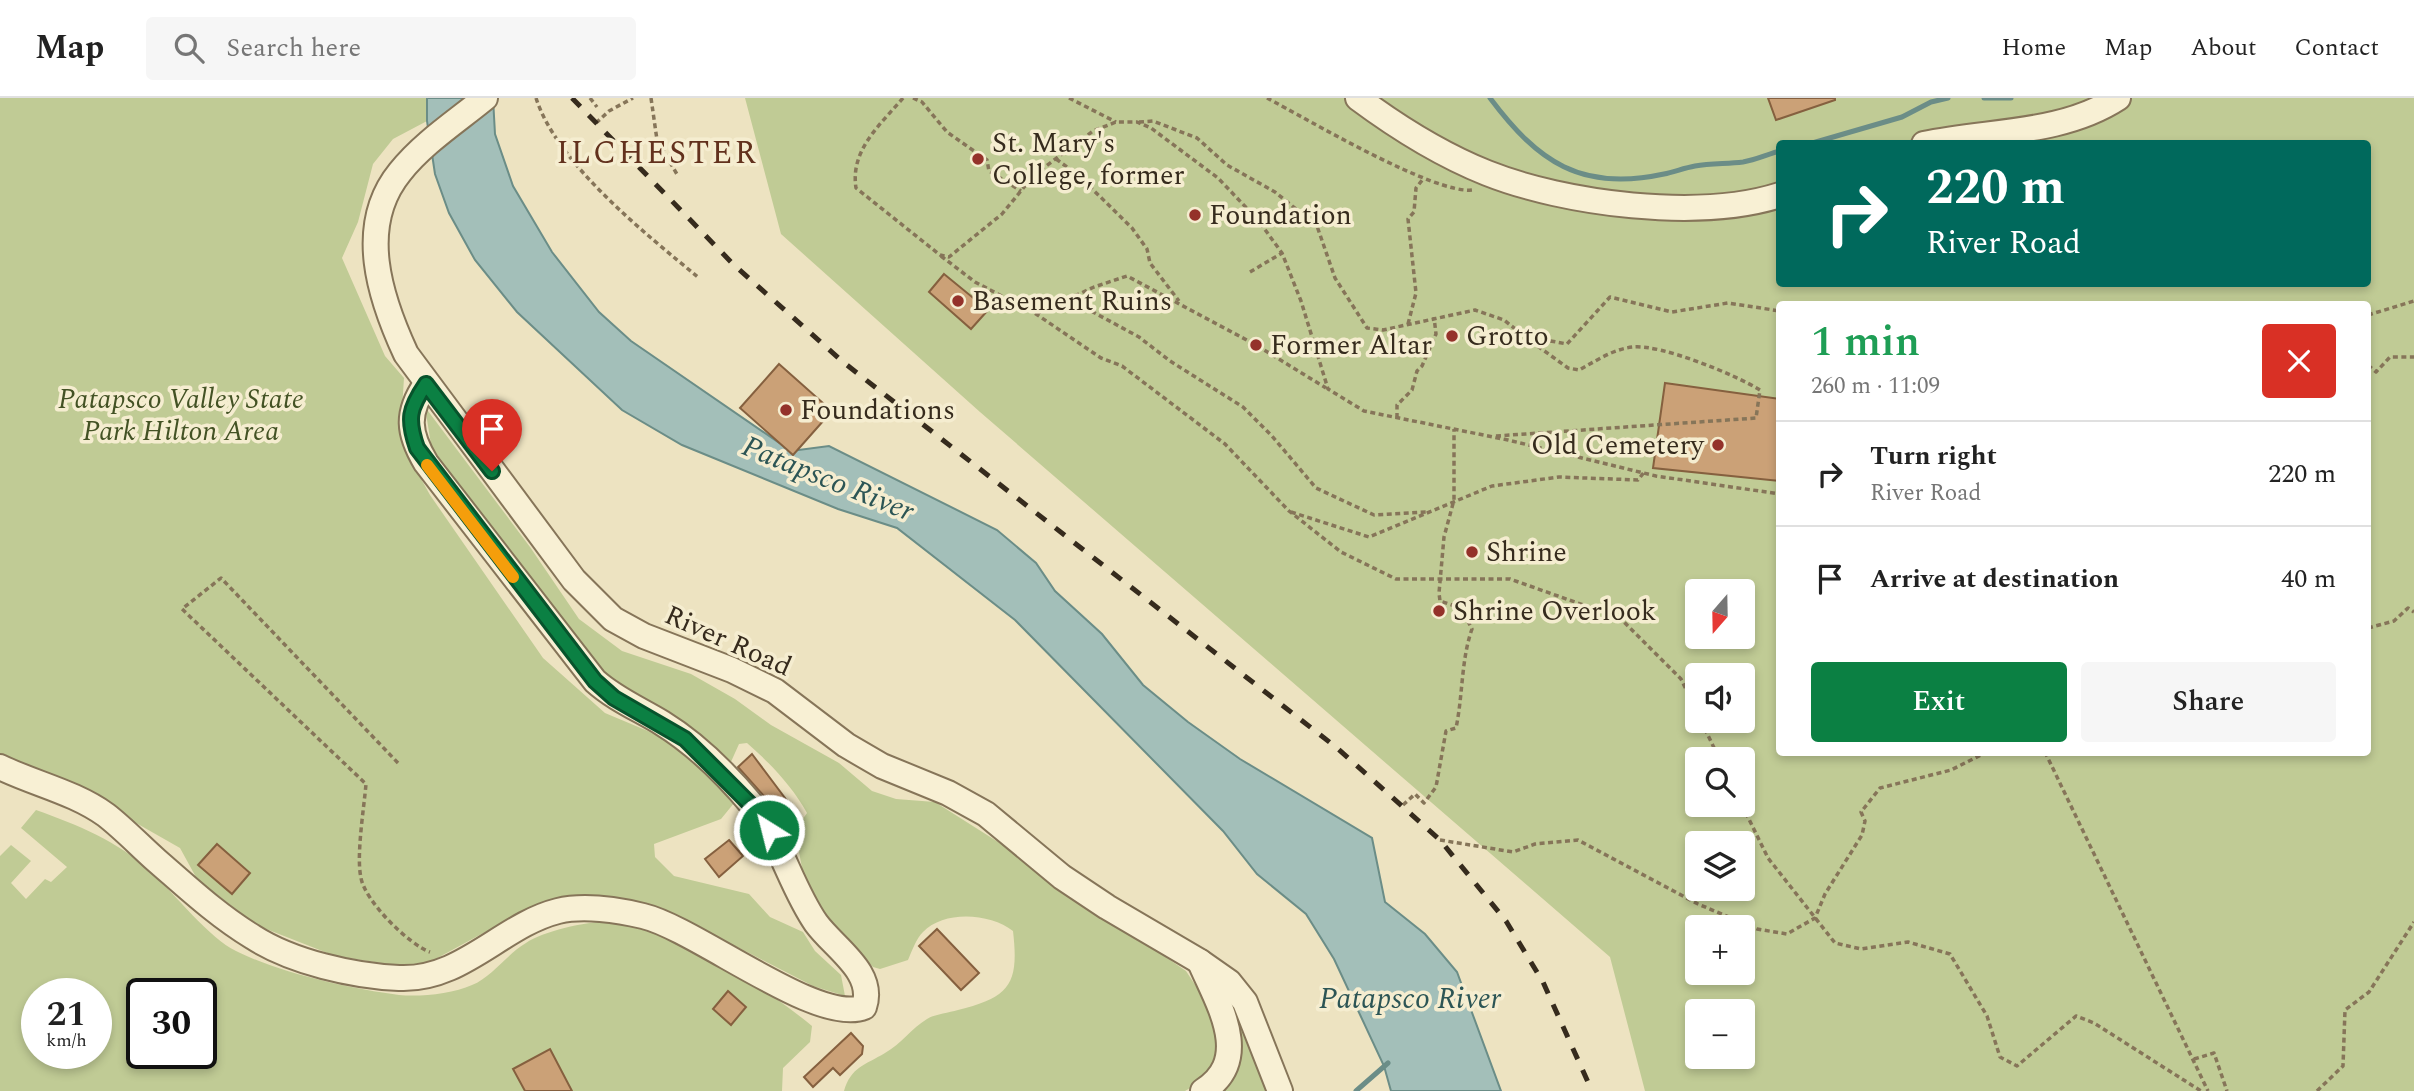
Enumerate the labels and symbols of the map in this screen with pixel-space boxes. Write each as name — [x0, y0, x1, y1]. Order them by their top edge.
place label: St. Mary's College, former — [992, 122, 1185, 197]
district label: ILCHESTER — [556, 129, 758, 178]
marker: St. Mary's College, former — [970, 151, 986, 167]
place label: Foundation — [1209, 194, 1352, 237]
marker: Foundation — [1187, 207, 1203, 223]
place label: Basement Ruins — [972, 280, 1172, 323]
marker: Basement Ruins — [950, 293, 966, 309]
place label: Grotto — [1466, 315, 1549, 358]
place label: Former Altar — [1270, 324, 1432, 367]
marker: Grotto — [1444, 328, 1460, 344]
marker: Former Altar — [1248, 337, 1264, 353]
park label: Patapsco Valley State Park Hilton Area — [58, 378, 304, 453]
place label: Foundations — [800, 389, 955, 432]
pin — [462, 399, 522, 471]
marker: Foundations — [778, 402, 794, 418]
water label: Patapsco River — [735, 424, 922, 535]
place label: Old Cemetery — [1531, 424, 1706, 467]
marker: Old Cemetery — [1710, 437, 1726, 453]
place label: Shrine — [1486, 531, 1567, 574]
marker: Shrine — [1464, 544, 1480, 560]
north arrow — [1685, 579, 1755, 649]
place label: Shrine Overlook — [1453, 590, 1656, 633]
street label: River Road — [657, 594, 799, 688]
marker: Shrine Overlook — [1431, 603, 1447, 619]
position arrow — [732, 793, 806, 867]
water label: Patapsco River — [1319, 976, 1502, 1022]
speed limit sign: 30 — [126, 978, 217, 1069]

